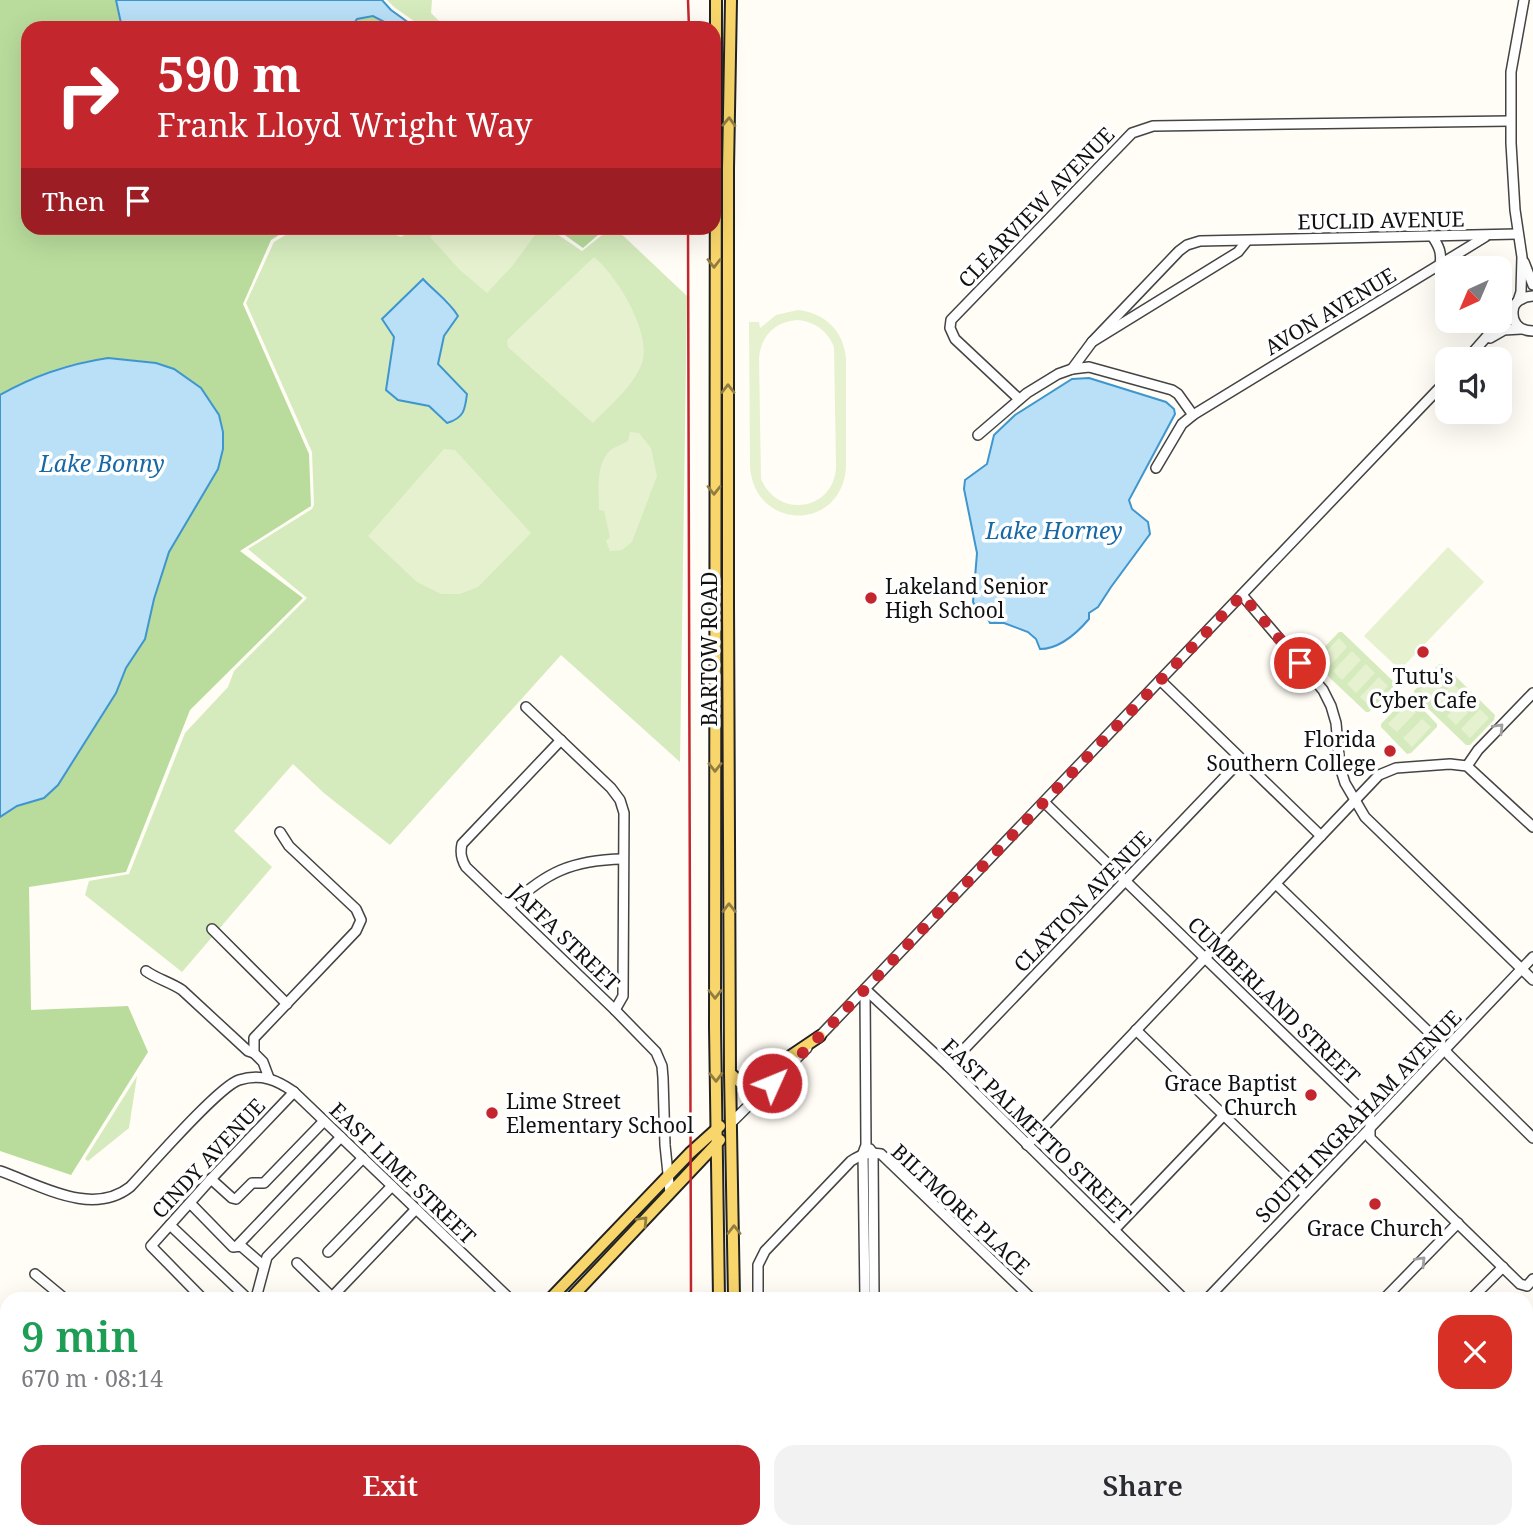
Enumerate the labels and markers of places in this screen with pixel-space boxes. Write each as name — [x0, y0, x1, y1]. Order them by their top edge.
place label: Lakeland Senior High School — [885, 572, 1048, 624]
marker: Lakeland Senior High School — [863, 590, 879, 606]
pin — [1270, 633, 1330, 693]
marker: Tutu's Cyber Cafe — [1415, 644, 1431, 660]
place label: Tutu's Cyber Cafe — [1369, 662, 1477, 714]
place label: Florida Southern College — [1206, 725, 1376, 777]
marker: Florida Southern College — [1382, 743, 1398, 759]
place label: Grace Baptist Church — [1164, 1069, 1297, 1121]
place label: Lime Street Elementary School — [506, 1087, 694, 1139]
marker: Grace Baptist Church — [1303, 1087, 1319, 1103]
marker: Lime Street Elementary School — [484, 1105, 500, 1121]
marker: Grace Church — [1367, 1196, 1383, 1212]
place label: Grace Church — [1307, 1214, 1443, 1242]

